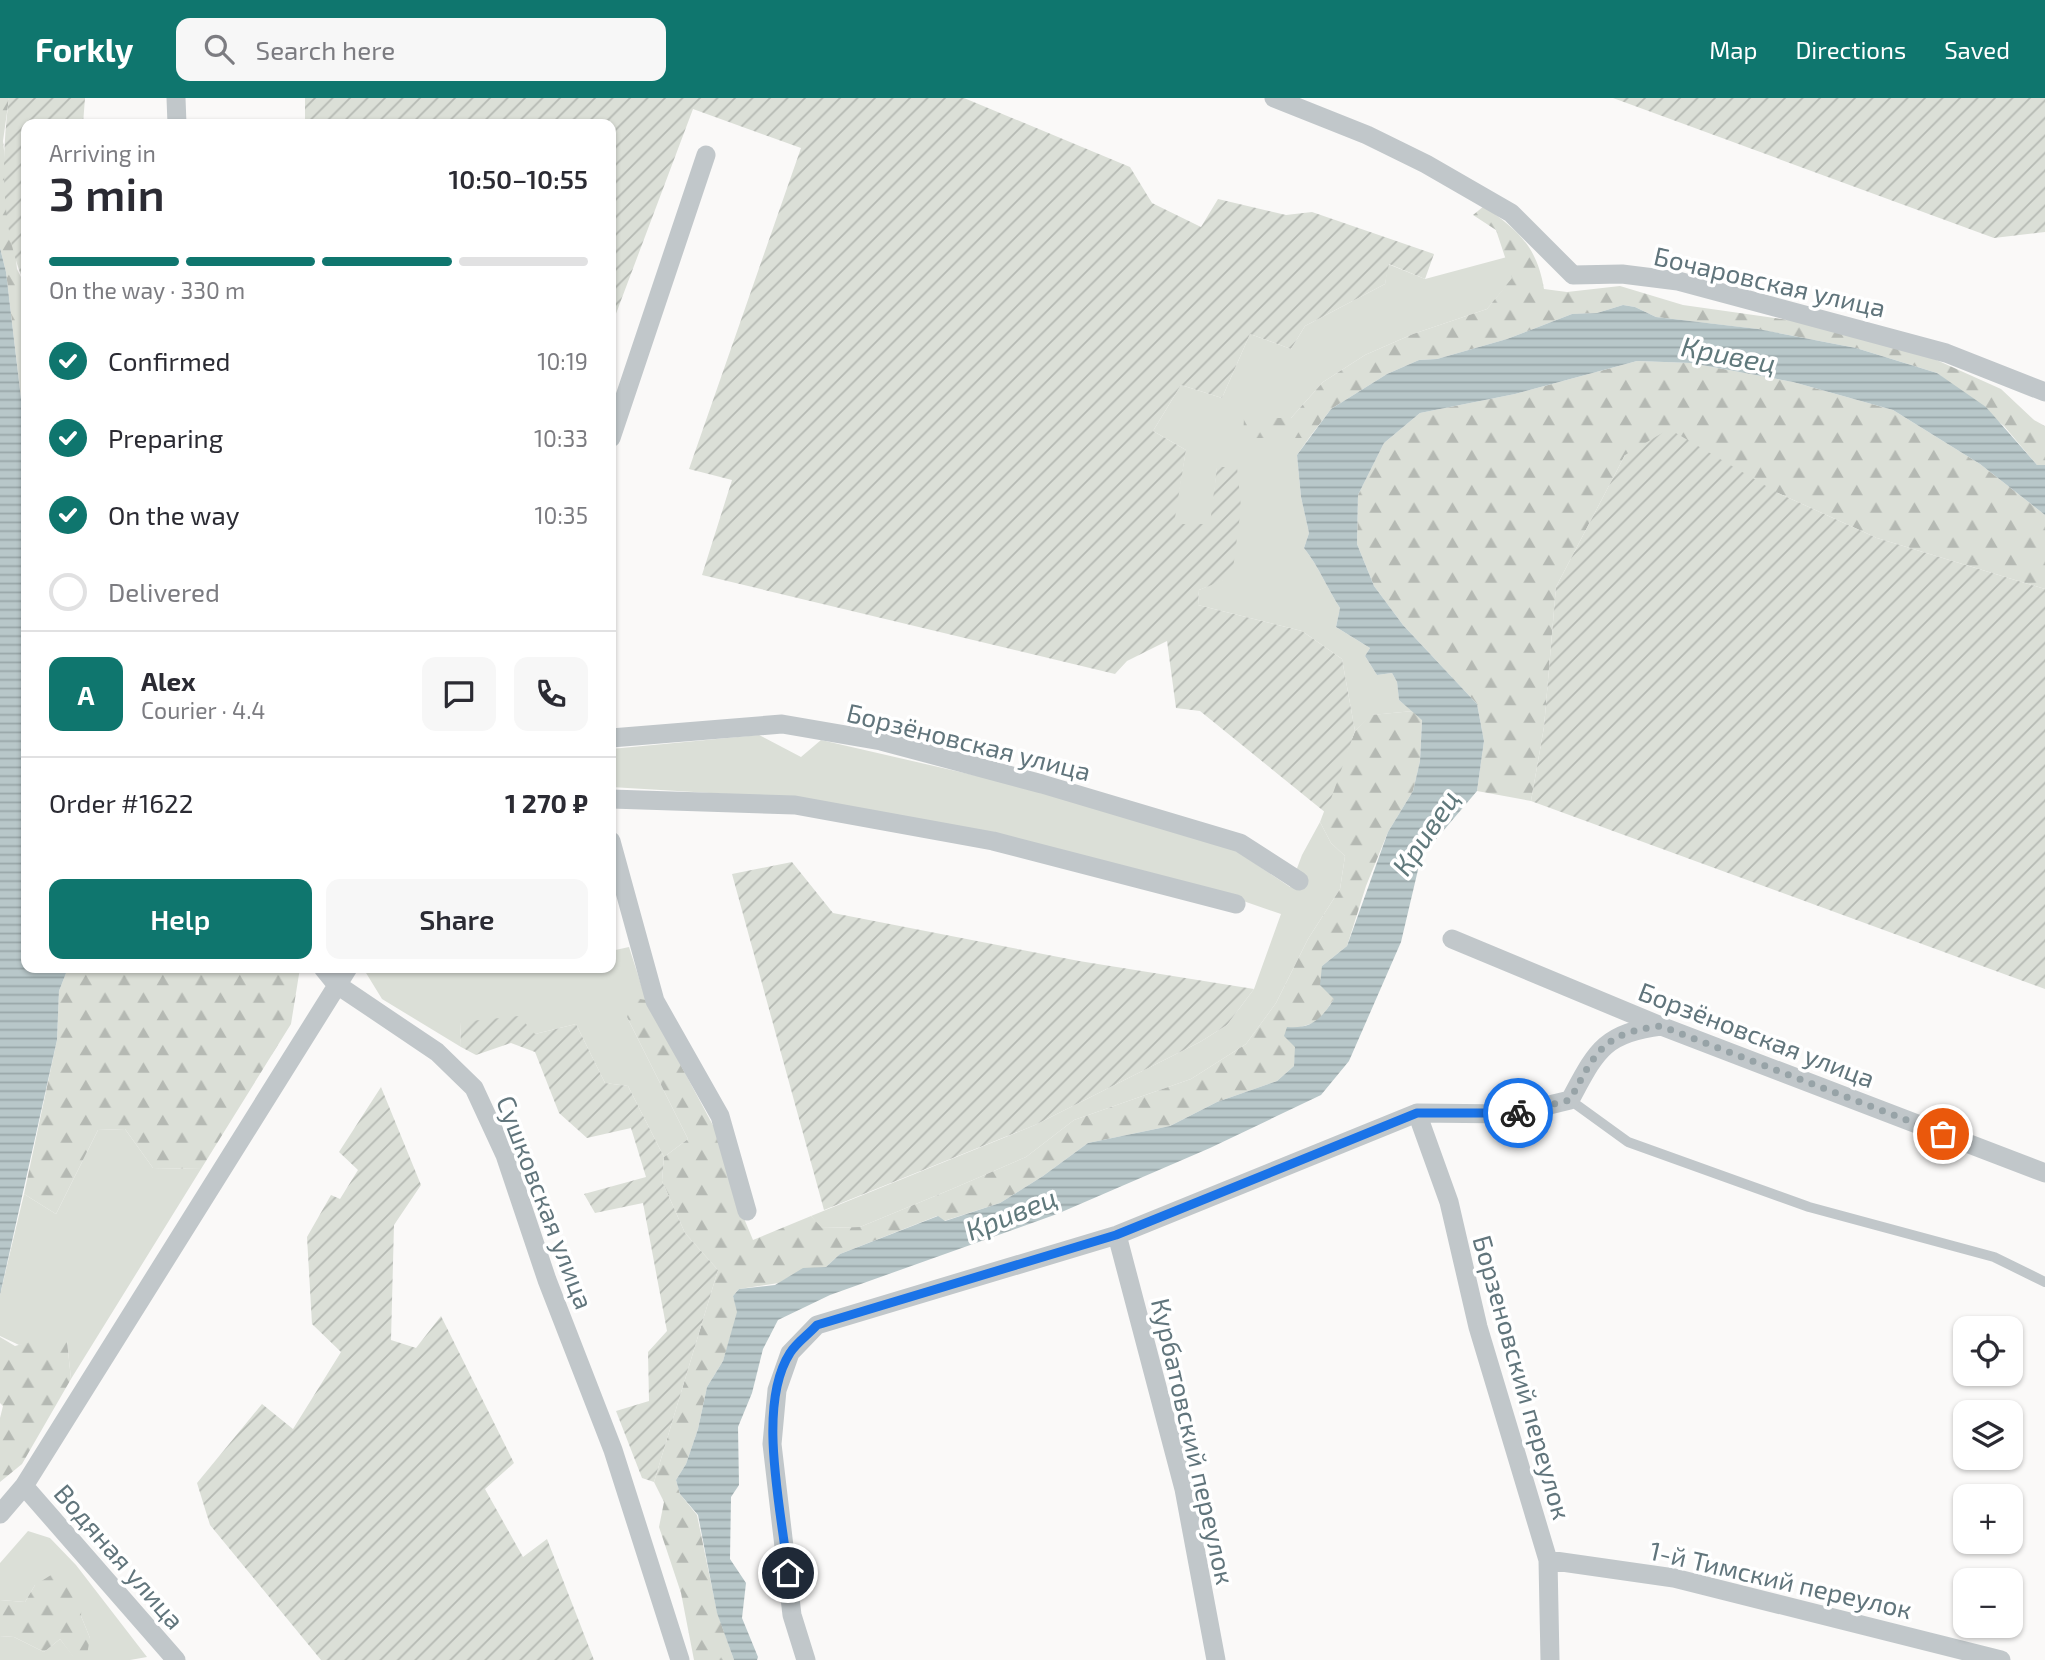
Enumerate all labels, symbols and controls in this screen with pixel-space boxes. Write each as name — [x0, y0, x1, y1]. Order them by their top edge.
search box — [176, 18, 666, 81]
text: Forkly — [35, 29, 134, 69]
icon: search — [200, 30, 238, 68]
text: Search here — [256, 34, 395, 65]
text: Map — [1709, 35, 1757, 64]
text: Directions — [1795, 35, 1906, 64]
text: Saved — [1944, 35, 2010, 64]
text: Arriving in — [49, 139, 156, 167]
text: 10:50–10:55 — [448, 163, 588, 194]
text: 3 min — [49, 165, 165, 220]
street label: Бочаровская улица — [1651, 239, 1889, 324]
text: On the way · 330 m — [49, 276, 245, 304]
water label: Кривец — [1679, 328, 1779, 380]
icon: check — [49, 342, 87, 380]
text: Confirmed — [108, 345, 231, 376]
text: 10:19 — [537, 347, 588, 375]
icon: check — [49, 419, 87, 457]
text: Preparing — [108, 422, 223, 453]
text: 10:33 — [534, 424, 588, 452]
icon: check — [49, 496, 87, 534]
text: On the way — [108, 499, 239, 530]
text: 10:35 — [534, 501, 588, 529]
text: Delivered — [108, 576, 220, 607]
button: chat — [422, 657, 496, 731]
button: phone — [514, 657, 588, 731]
text: Alex — [141, 665, 196, 696]
text: A — [78, 679, 94, 710]
text: Courier · 4.4 — [141, 696, 265, 724]
street label: Борзёновская улица — [843, 696, 1094, 787]
water label: Кривец — [1384, 783, 1466, 881]
text: Order #1622 — [49, 787, 193, 818]
text: 1 270 ₽ — [505, 787, 588, 818]
button: Help — [49, 879, 312, 959]
button: Share — [326, 879, 588, 959]
street label: Борзёновская улица — [1634, 975, 1879, 1094]
courier — [1483, 1078, 1553, 1148]
street label: Сушковская улица — [490, 1091, 601, 1313]
icon: bike — [1499, 1094, 1537, 1132]
pin — [1913, 1104, 1973, 1164]
icon: bag — [1924, 1115, 1962, 1153]
water label: Кривец — [960, 1179, 1062, 1247]
street label: Борзеновский переулок — [1467, 1231, 1578, 1523]
street label: Курбатовский переулок — [1145, 1295, 1242, 1587]
map controls — [1953, 1316, 2023, 1638]
button: locate — [1953, 1316, 2023, 1386]
button: layers — [1953, 1400, 2023, 1470]
street label: Водяная улица — [48, 1477, 191, 1636]
button: + — [1953, 1484, 2023, 1554]
street label: 1-й Тимский переулок — [1647, 1534, 1915, 1625]
pin — [758, 1543, 818, 1603]
icon: home — [769, 1554, 807, 1592]
button: − — [1953, 1568, 2023, 1638]

